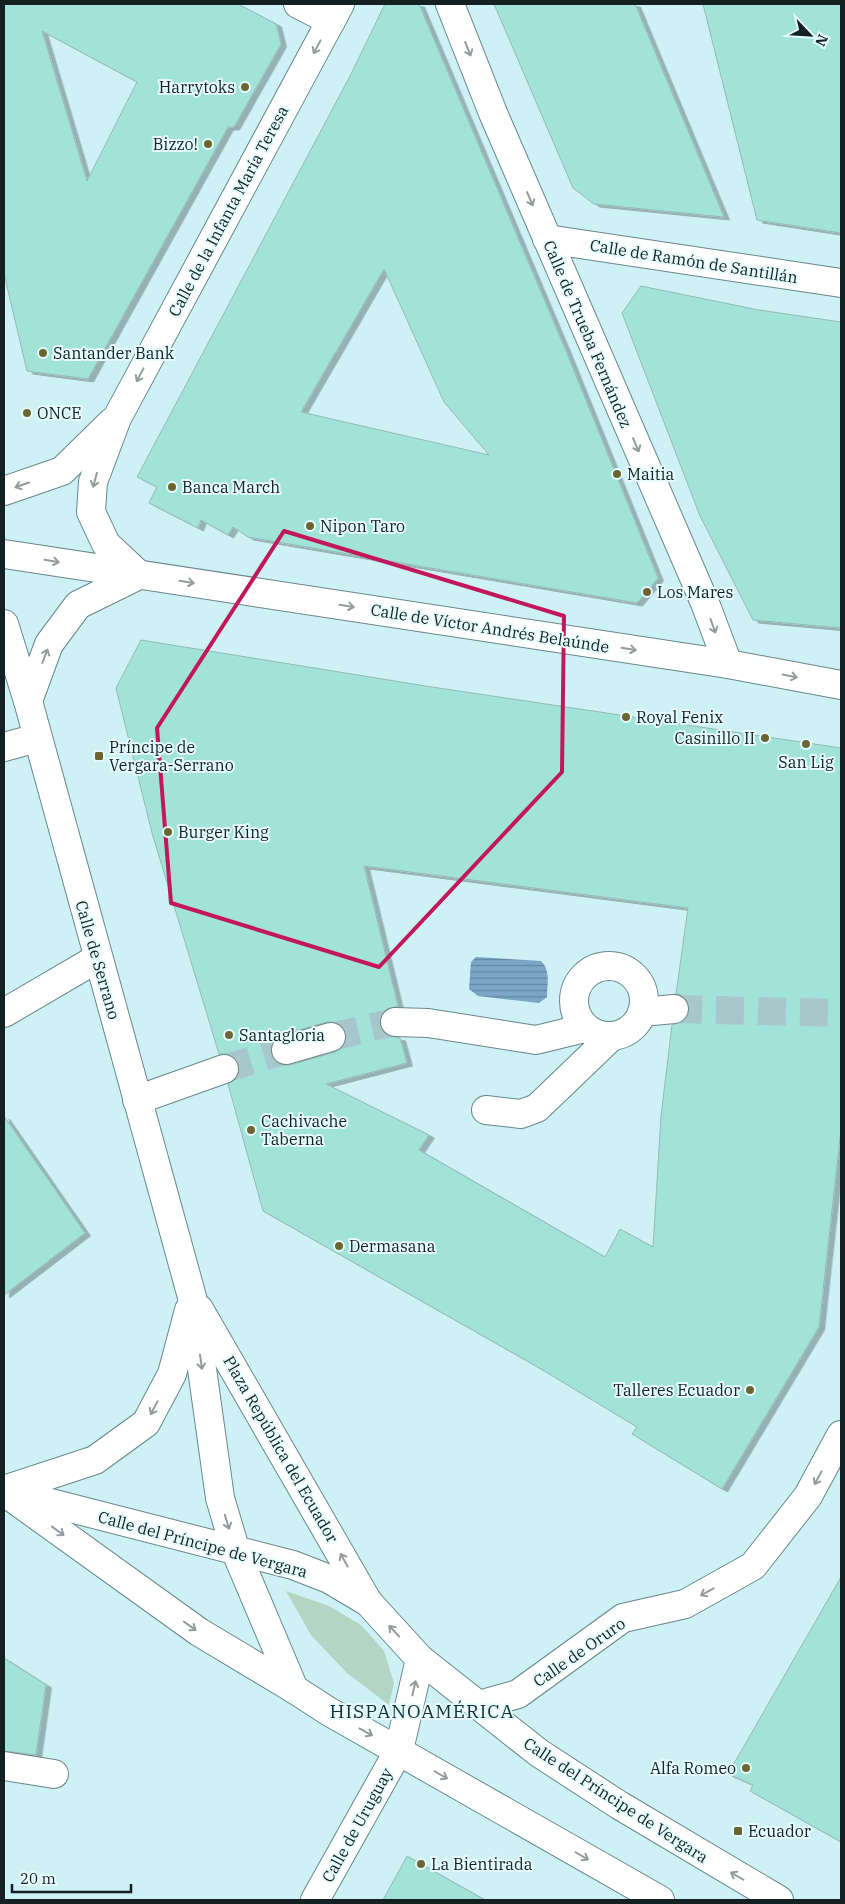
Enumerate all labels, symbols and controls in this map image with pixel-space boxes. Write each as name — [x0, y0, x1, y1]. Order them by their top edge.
north arrow — [785, 10, 835, 60]
text: N — [811, 32, 832, 49]
one-way arrow — [312, 39, 322, 54]
one-way arrow — [463, 41, 473, 56]
place label: Harrytoks — [159, 77, 235, 97]
marker: Harrytoks — [239, 81, 251, 93]
street label: Calle de la Infanta María Teresa — [164, 102, 292, 320]
place label: Bizzo! — [153, 134, 198, 154]
marker: Bizzo! — [202, 138, 214, 150]
one-way arrow — [526, 191, 536, 206]
street label: Calle de Ramón de Santillán — [589, 235, 799, 287]
street label: Calle de Trueba Fernández — [539, 237, 637, 431]
place label: Santander Bank — [53, 343, 175, 363]
marker: Santander Bank — [37, 347, 49, 359]
one-way arrow — [135, 367, 145, 382]
place label: ONCE — [37, 403, 82, 423]
marker: ONCE — [21, 407, 33, 419]
one-way arrow — [632, 437, 642, 452]
place label: Maitia — [627, 464, 674, 484]
marker: Maitia — [611, 468, 623, 480]
one-way arrow — [90, 472, 99, 488]
place label: Banca March — [182, 477, 280, 497]
one-way arrow — [15, 480, 31, 490]
marker: Banca March — [166, 481, 178, 493]
place label: Nipon Taro — [320, 516, 405, 536]
marker: Nipon Taro — [304, 520, 316, 532]
one-way arrow — [44, 557, 60, 567]
one-way arrow — [178, 577, 194, 587]
place label: Los Mares — [657, 582, 733, 602]
marker: Los Mares — [641, 586, 653, 598]
street label: Calle de Víctor Andrés Belaúnde — [369, 599, 611, 657]
one-way arrow — [339, 602, 355, 612]
one-way arrow — [709, 618, 718, 634]
one-way arrow — [621, 644, 637, 654]
one-way arrow — [41, 649, 50, 664]
one-way arrow — [781, 671, 797, 681]
place label: Royal Fenix — [636, 707, 723, 727]
marker: Royal Fenix — [620, 711, 632, 723]
place label: Casinillo II — [675, 728, 755, 748]
marker: Casinillo II — [759, 732, 771, 744]
place label: Príncipe de Vergara-Serrano — [109, 737, 234, 775]
marker: San Lig — [800, 738, 812, 750]
marker: Príncipe de Vergara-Serrano — [93, 750, 105, 762]
place label: San Lig — [778, 752, 834, 772]
place label: Burger King — [178, 822, 269, 842]
marker: Burger King — [162, 826, 174, 838]
street label: Calle de Serrano — [71, 898, 125, 1022]
place label: Santagloria — [239, 1025, 325, 1045]
marker: Santagloria — [223, 1029, 235, 1041]
place label: Cachivache Taberna — [261, 1111, 347, 1149]
marker: Cachivache Taberna — [245, 1124, 257, 1136]
place label: Dermasana — [349, 1236, 436, 1256]
marker: Dermasana — [333, 1240, 345, 1252]
street label: Plaza República del Ecuador — [219, 1352, 343, 1546]
one-way arrow — [196, 1354, 206, 1370]
place label: Talleres Ecuador — [613, 1380, 740, 1400]
marker: Talleres Ecuador — [744, 1384, 756, 1396]
one-way arrow — [149, 1400, 158, 1415]
one-way arrow — [813, 1471, 823, 1486]
street label: Calle del Príncipe de Vergara — [96, 1506, 310, 1582]
one-way arrow — [223, 1514, 232, 1530]
one-way arrow — [50, 1526, 64, 1536]
one-way arrow — [339, 1553, 348, 1568]
one-way arrow — [699, 1587, 714, 1597]
street label: Calle de Oruro — [529, 1613, 629, 1691]
one-way arrow — [182, 1621, 196, 1631]
one-way arrow — [388, 1624, 400, 1637]
one-way arrow — [410, 1680, 419, 1696]
district label: HISPANOAMÉRICA — [330, 1699, 514, 1723]
one-way arrow — [358, 1727, 373, 1737]
street label: Calle del Príncipe de Vergara — [520, 1733, 712, 1867]
place label: Alfa Romeo — [650, 1758, 736, 1778]
marker: Alfa Romeo — [740, 1762, 752, 1774]
street label: Calle de Uruguay — [317, 1764, 397, 1886]
one-way arrow — [434, 1770, 448, 1780]
place label: Ecuador — [748, 1821, 811, 1841]
marker: Ecuador — [732, 1825, 744, 1837]
one-way arrow — [575, 1851, 589, 1861]
place label: La Bientirada — [431, 1854, 533, 1874]
marker: La Bientirada — [415, 1858, 427, 1870]
scale bar — [12, 1862, 131, 1894]
text: 20 m — [20, 1869, 56, 1888]
one-way arrow — [730, 1870, 744, 1880]

